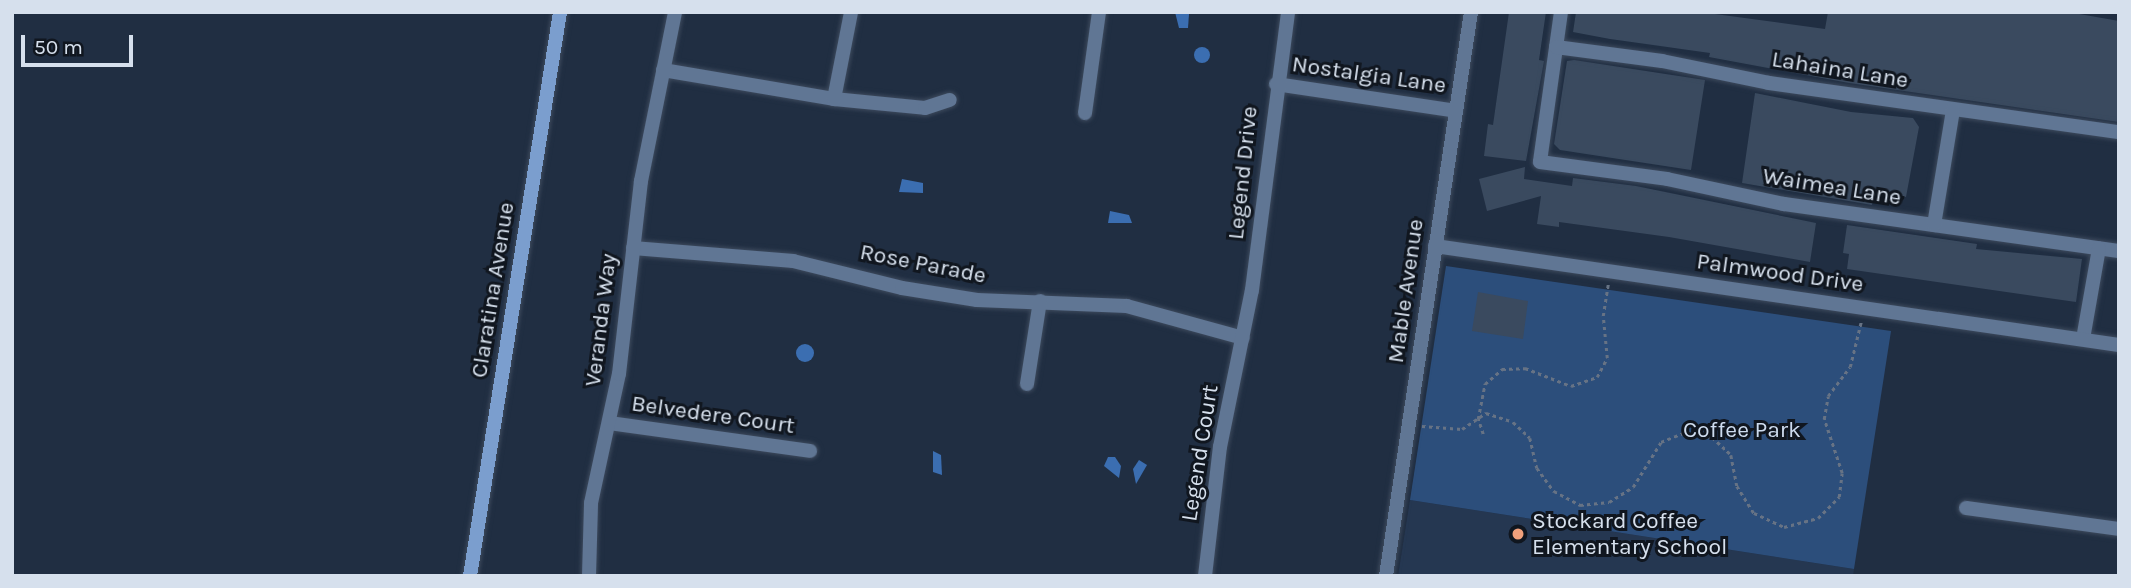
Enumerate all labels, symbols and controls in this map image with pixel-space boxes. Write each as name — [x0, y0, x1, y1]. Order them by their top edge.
scale bar — [24, 21, 136, 65]
text: 50 m — [34, 35, 83, 59]
street label: Lahaina Lane — [1770, 46, 1910, 94]
street label: Nostalgia Lane — [1290, 51, 1448, 99]
street label: Legend Drive — [1222, 105, 1264, 241]
street label: Waimea Lane — [1761, 162, 1903, 212]
street label: Claratina Avenue — [465, 200, 521, 380]
street label: Mable Avenue — [1382, 217, 1430, 365]
street label: Rose Parade — [858, 238, 988, 290]
street label: Palmwood Drive — [1695, 248, 1865, 298]
street label: Veranda Way — [579, 252, 623, 388]
street label: Legend Court — [1176, 383, 1224, 523]
street label: Belvedere Court — [630, 390, 796, 440]
park label: Coffee Park — [1683, 416, 1801, 444]
place label: Stockard Coffee Elementary School — [1532, 507, 1727, 561]
marker: Stockard Coffee Elementary School — [1510, 526, 1526, 542]

